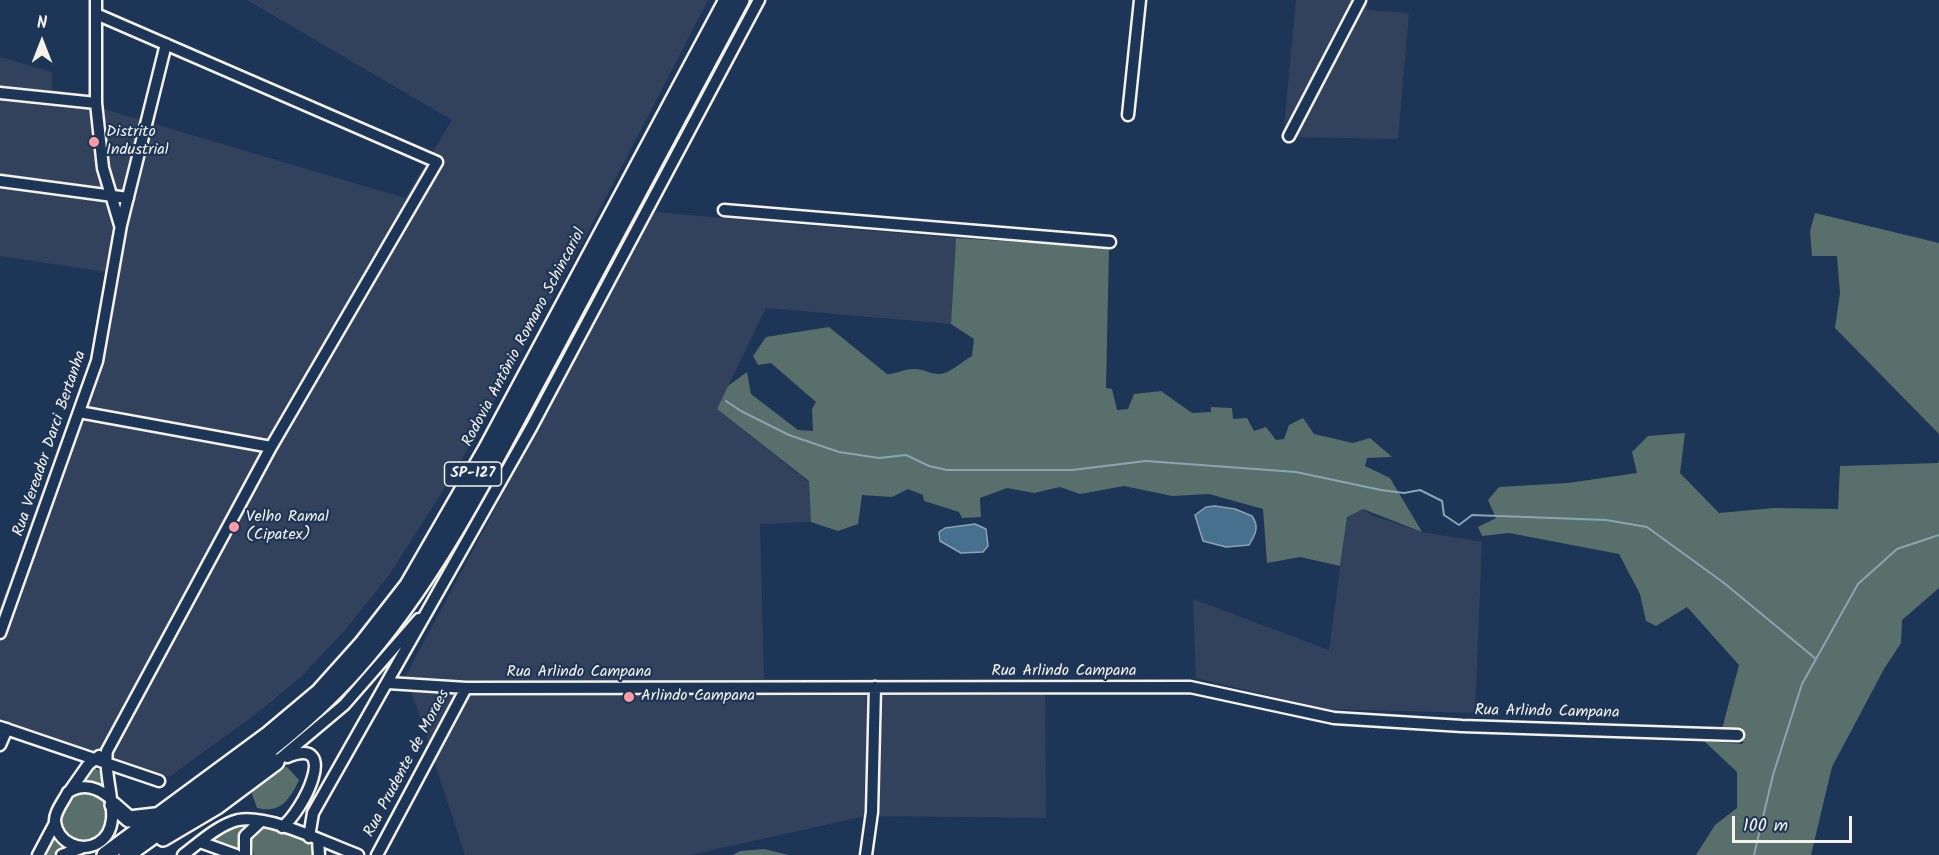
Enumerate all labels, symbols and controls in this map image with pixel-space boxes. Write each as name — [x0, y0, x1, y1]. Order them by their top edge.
text: N — [37, 11, 47, 36]
north arrow — [12, 12, 72, 72]
place label: Distrito Industrial — [106, 123, 169, 161]
marker: Distrito Industrial — [87, 135, 101, 149]
street label: Rodovia Antônio Romano Schincariol — [459, 226, 591, 450]
street label: Rua Vereador Darci Bertanha — [10, 349, 92, 539]
road number: SP-127 — [444, 462, 502, 486]
place label: Velho Ramal (Cipatex) — [246, 508, 329, 546]
marker: Velho Ramal (Cipatex) — [227, 520, 241, 534]
street label: Rua Arlindo Campana — [992, 662, 1136, 682]
street label: Rua Arlindo Campana — [507, 663, 651, 683]
street label: Rua Prudente de Moraes — [361, 687, 455, 841]
place label: Arlindo Campana — [641, 687, 755, 707]
marker: Arlindo Campana — [622, 690, 636, 704]
street label: Rua Arlindo Campana — [1474, 702, 1620, 724]
scale bar — [1735, 804, 1855, 842]
text: 100 m — [1743, 812, 1788, 841]

